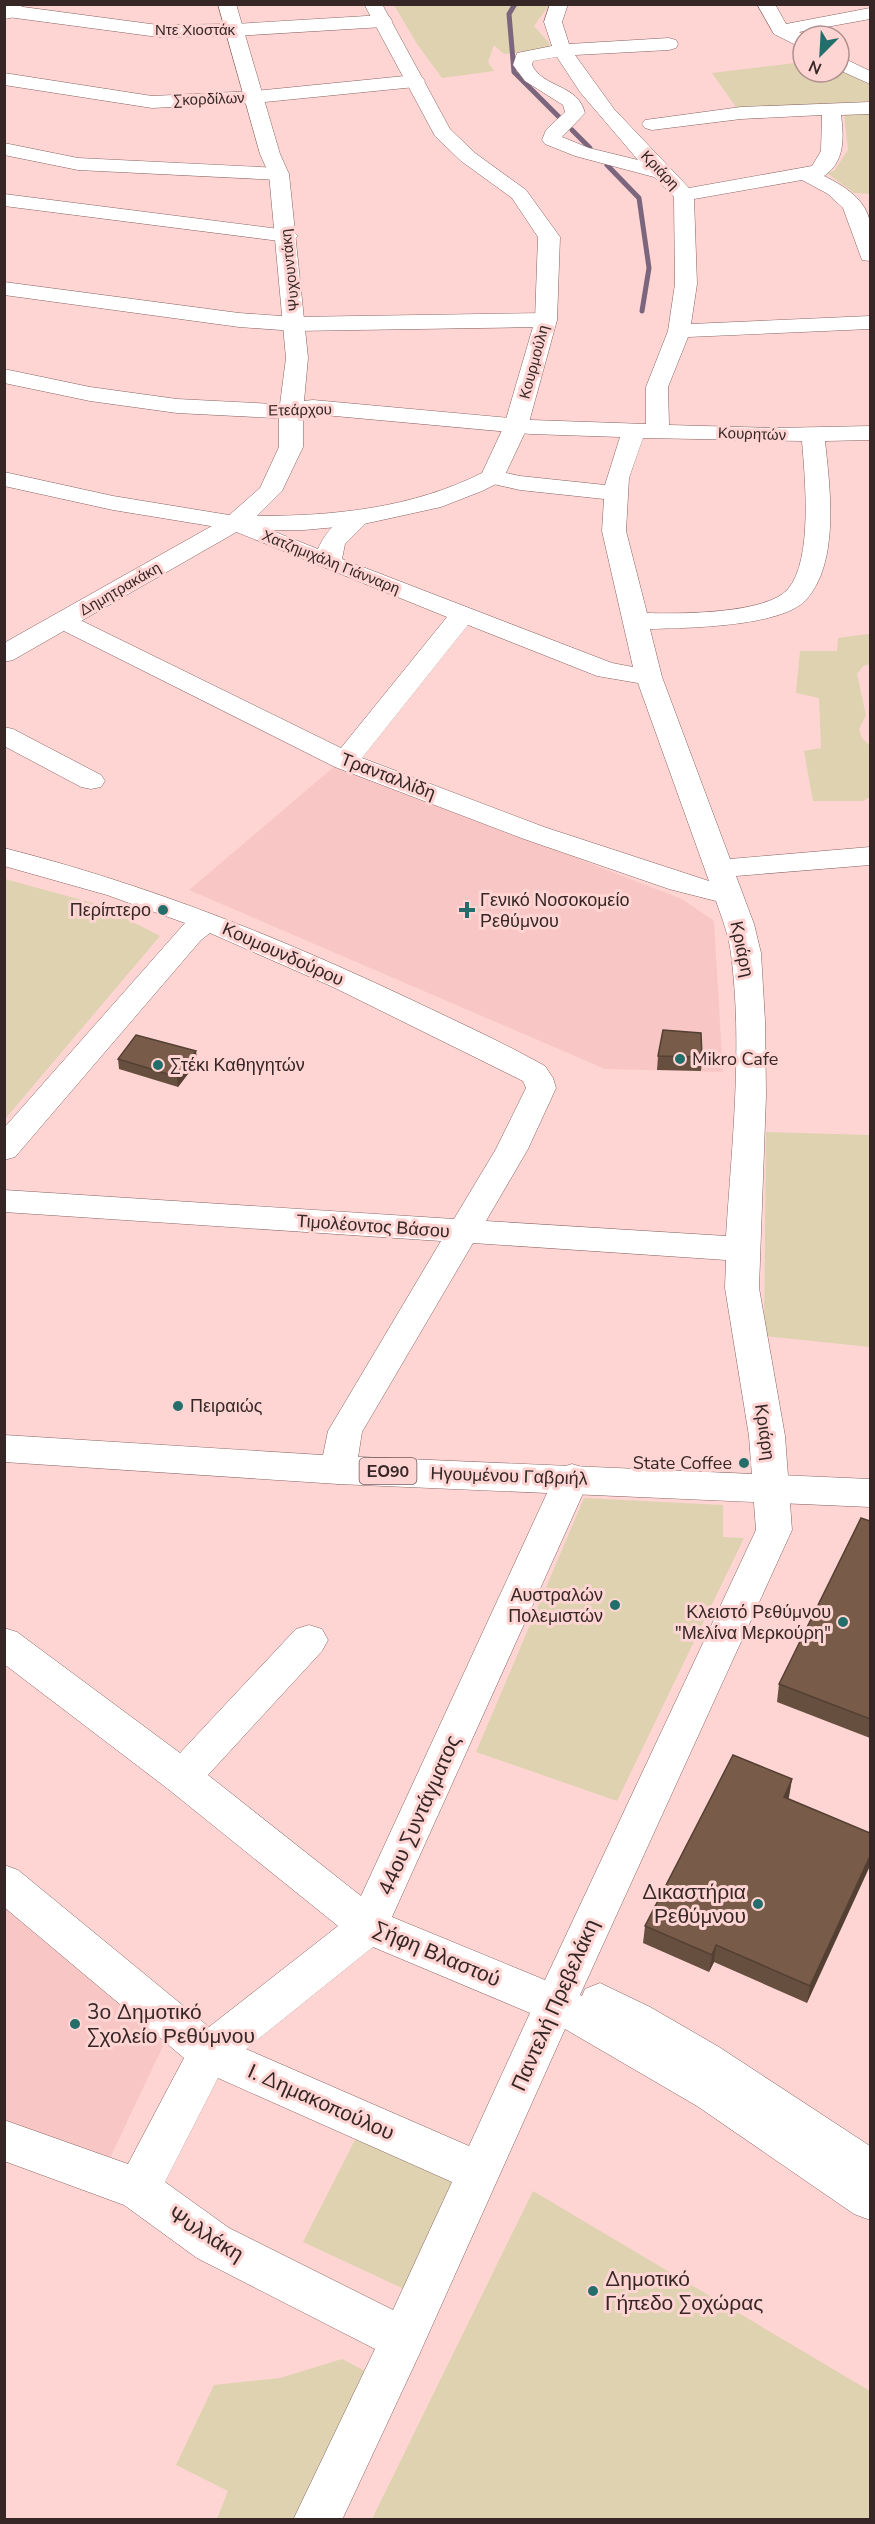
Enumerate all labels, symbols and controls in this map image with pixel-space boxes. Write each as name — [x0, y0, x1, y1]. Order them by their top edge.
street label: Ντε Χιοστάκ — [155, 20, 236, 40]
north arrow — [791, 24, 851, 84]
text: N — [805, 54, 825, 79]
street label: Σκορδίλων — [173, 88, 245, 110]
street label: Κριάρη — [636, 146, 684, 194]
street label: Ψυχουντάκη — [276, 228, 304, 312]
street label: Κουρμούλη — [515, 323, 553, 401]
street label: Ετεάρχου — [268, 399, 332, 421]
street label: Κουρητών — [718, 423, 786, 445]
street label: Χατζημιχάλη Γιάνναρη — [259, 525, 403, 599]
street label: Δημητρακάκη — [76, 558, 164, 620]
street label: Τρανταλλίδη — [337, 747, 439, 805]
place label: Γενικό Νοσοκομείο Ρεθύμνου — [480, 888, 629, 933]
place label: Περίπτερο — [70, 898, 151, 922]
marker: Γενικό Νοσοκομείο Ρεθύμνου — [458, 901, 476, 919]
marker: Περίπτερο — [156, 903, 170, 917]
street label: Κουμουνδούρου — [218, 916, 348, 992]
street label: Κριάρη — [724, 919, 760, 979]
place label: Mikro Cafe — [692, 1047, 778, 1071]
marker: Mikro Cafe — [673, 1052, 687, 1066]
place label: Στέκι Καθηγητών — [170, 1053, 305, 1077]
marker: Στέκι Καθηγητών — [151, 1058, 165, 1072]
street label: Τιμολέοντος Βάσου — [296, 1209, 450, 1243]
place label: Πειραιώς — [190, 1394, 263, 1418]
marker: Πειραιώς — [171, 1399, 185, 1413]
street label: Κριάρη — [749, 1402, 781, 1462]
place label: State Coffee — [633, 1451, 732, 1475]
marker: State Coffee — [737, 1456, 751, 1470]
road number: ΕΟ90 — [360, 1458, 416, 1484]
street label: Ηγουμένου Γαβριήλ — [430, 1461, 588, 1491]
place label: Αυστραλών Πολεμιστών — [508, 1583, 603, 1628]
marker: Αυστραλών Πολεμιστών — [608, 1598, 622, 1612]
place label: Κλειστό Ρεθύμνου "Μελίνα Μερκούρη" — [675, 1600, 831, 1645]
marker: Κλειστό Ρεθύμνου "Μελίνα Μερκούρη" — [836, 1615, 850, 1629]
street label: 44ου Συντάγματος — [371, 1730, 467, 1900]
place label: Δικαστήρια Ρεθύμνου — [642, 1878, 746, 1930]
marker: Δικαστήρια Ρεθύμνου — [751, 1897, 765, 1911]
street label: Σήφη Βλαστού — [369, 1915, 505, 1993]
street label: Παντελή Πρεβελάκη — [504, 1915, 606, 2095]
place label: 3ο Δημοτικό Σχολείο Ρεθύμνου — [87, 1998, 255, 2050]
marker: 3ο Δημοτικό Σχολείο Ρεθύμνου — [68, 2017, 82, 2031]
street label: Ι. Δημακοπούλου — [243, 2057, 399, 2147]
street label: Ψυλλάκη — [163, 2200, 249, 2268]
place label: Δημοτικό Γήπεδο Σοχώρας — [605, 2265, 763, 2317]
marker: Δημοτικό Γήπεδο Σοχώρας — [586, 2284, 600, 2298]

